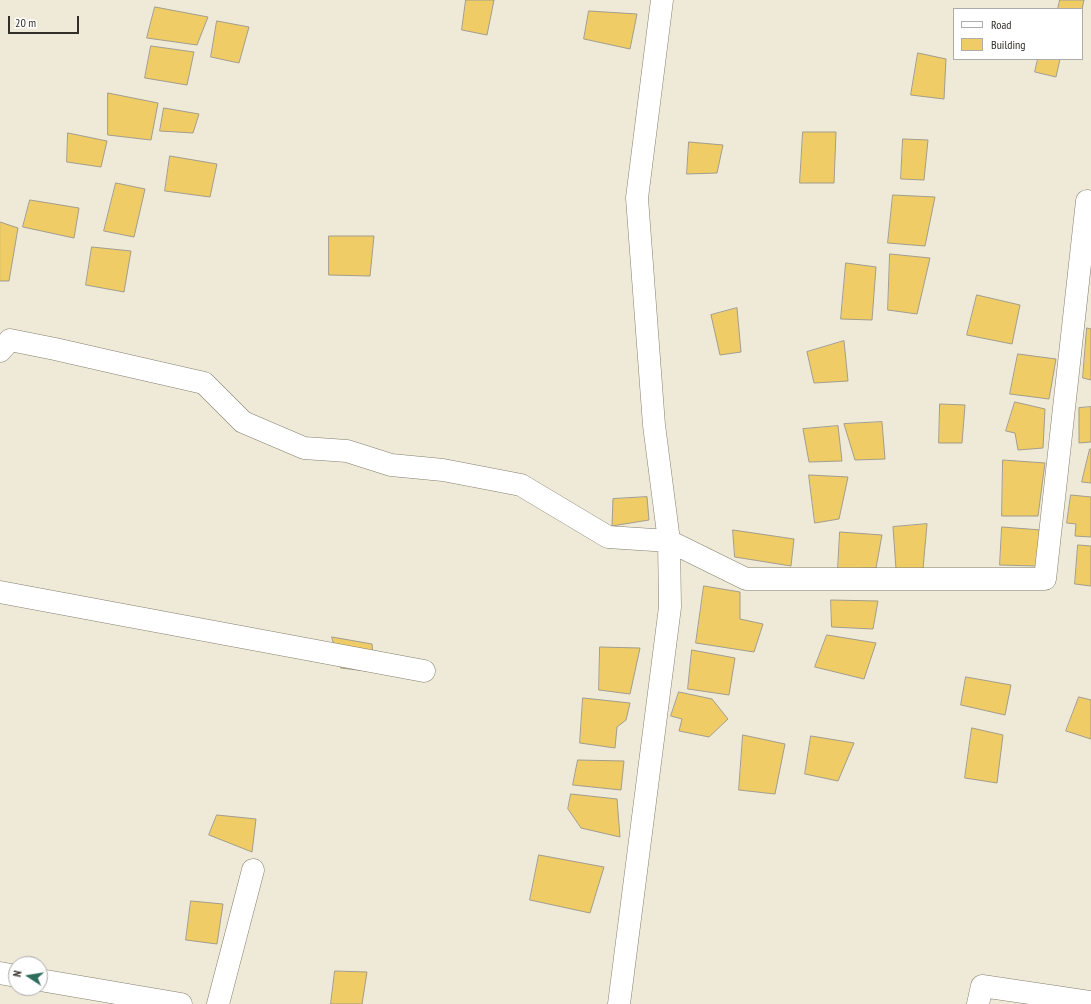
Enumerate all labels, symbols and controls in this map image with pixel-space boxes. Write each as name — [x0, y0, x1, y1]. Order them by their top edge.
scale bar — [10, 8, 81, 34]
legend — [953, 8, 1083, 60]
text: 20 m — [15, 15, 36, 30]
text: Road — [991, 17, 1011, 32]
text: Building — [991, 37, 1026, 52]
north arrow — [8, 956, 48, 996]
text: N — [10, 969, 25, 978]

